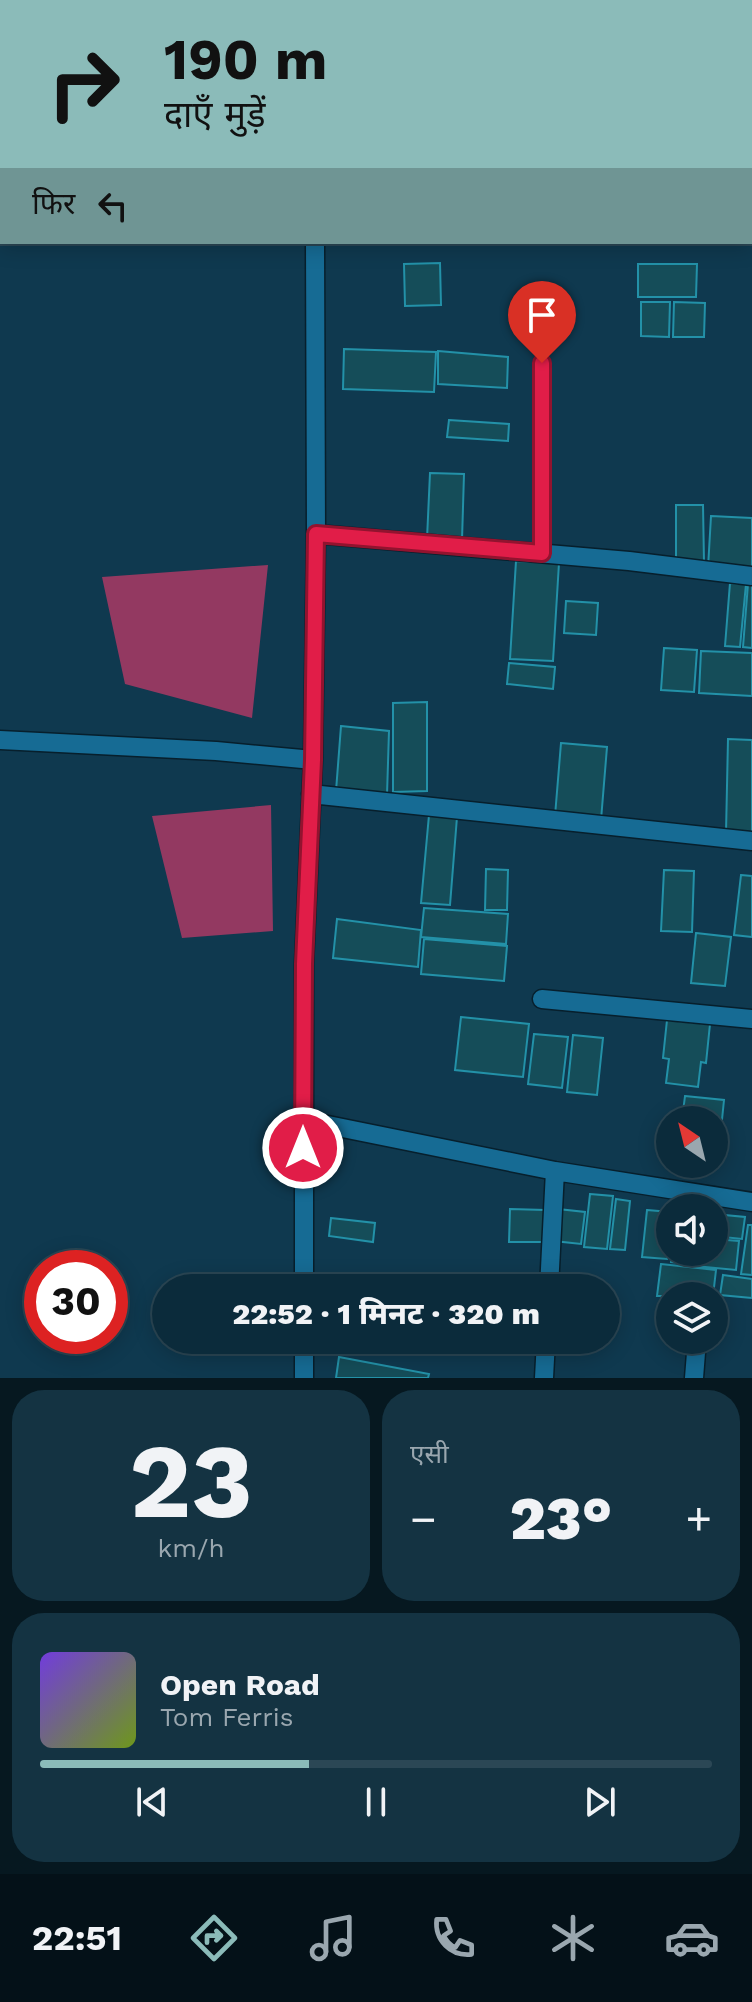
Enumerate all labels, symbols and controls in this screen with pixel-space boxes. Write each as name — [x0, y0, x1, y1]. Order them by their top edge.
text: 190 m — [164, 27, 327, 93]
icon: right — [32, 32, 136, 136]
text: दाएँ मुड़ें — [164, 94, 265, 136]
icon: left — [91, 184, 135, 228]
text: फिर — [32, 186, 75, 221]
pin — [508, 281, 576, 363]
icon: arrive — [520, 293, 564, 337]
position arrow — [261, 1106, 345, 1190]
north arrow — [656, 1106, 728, 1178]
map controls — [656, 1106, 728, 1354]
button: sound — [656, 1194, 728, 1266]
speed limit sign: 30 — [24, 1250, 128, 1354]
button: layers — [656, 1282, 728, 1354]
text: 22:52 · 1 मिनट · 320 m — [232, 1296, 540, 1331]
text: 23 — [129, 1420, 253, 1542]
text: एसी — [410, 1439, 449, 1469]
text: 23° — [510, 1483, 612, 1554]
text: − — [410, 1493, 437, 1545]
text: + — [685, 1493, 712, 1545]
text: km/h — [158, 1533, 224, 1563]
text: Open Road — [160, 1667, 320, 1702]
text: Tom Ferris — [160, 1702, 293, 1732]
icon: previous — [130, 1780, 174, 1824]
icon: pause — [354, 1780, 398, 1824]
icon: next — [578, 1780, 622, 1824]
icon: directions — [186, 1910, 242, 1966]
icon: music — [305, 1910, 361, 1966]
icon: phone — [425, 1910, 481, 1966]
icon: climate — [545, 1910, 601, 1966]
icon: car — [664, 1910, 720, 1966]
text: 22:51 — [32, 1917, 122, 1959]

